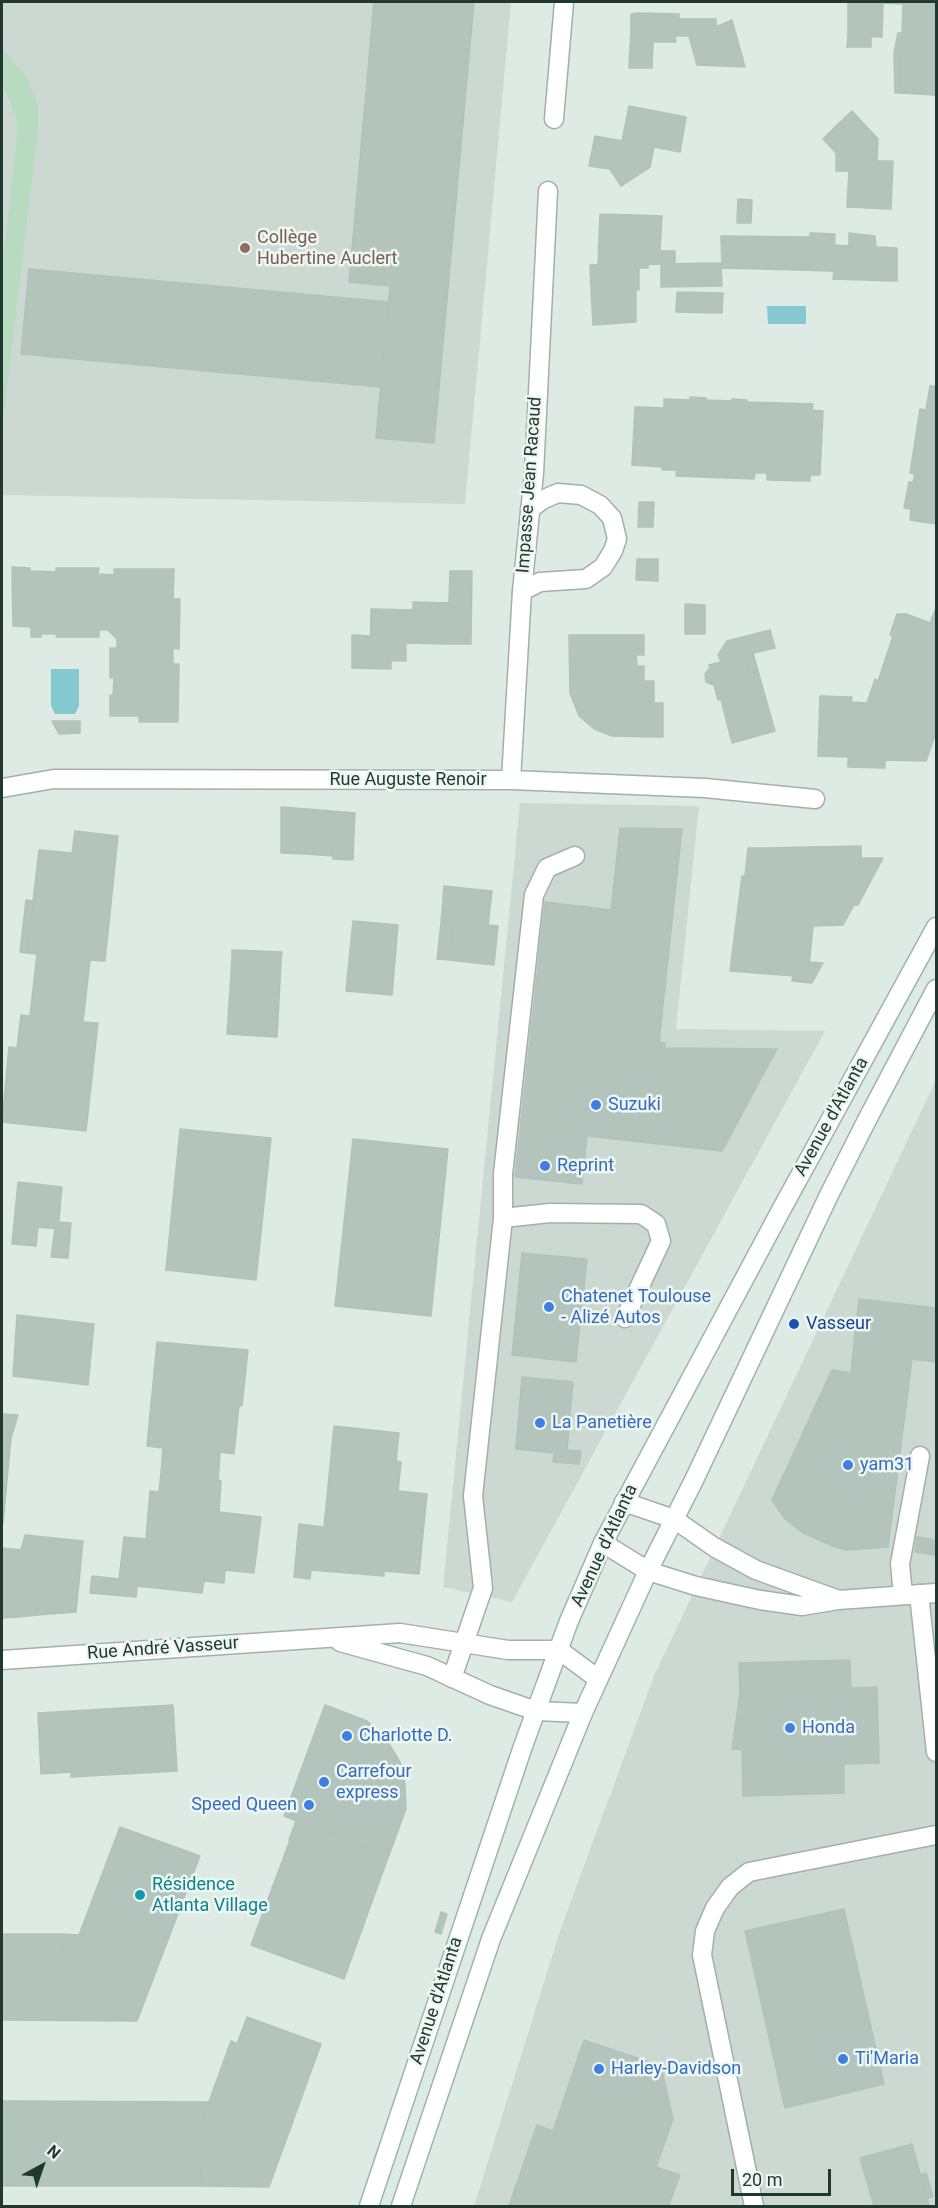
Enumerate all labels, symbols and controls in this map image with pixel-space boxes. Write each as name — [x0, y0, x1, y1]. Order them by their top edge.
place label: Collège Hubertine Auclert — [257, 227, 398, 270]
marker: Collège Hubertine Auclert — [238, 241, 252, 255]
street label: Impasse Jean Racaud — [513, 396, 547, 574]
street label: Rue Auguste Renoir — [329, 769, 487, 791]
street label: Avenue d'Atlanta — [790, 1054, 874, 1180]
place label: Suzuki — [608, 1094, 661, 1116]
marker: Suzuki — [589, 1098, 603, 1112]
place label: Reprint — [557, 1155, 614, 1177]
marker: Reprint — [538, 1159, 552, 1173]
place label: Chatenet Toulouse - Alizé Autos — [561, 1286, 711, 1328]
marker: Chatenet Toulouse - Alizé Autos — [542, 1300, 556, 1314]
place label: Vasseur — [806, 1313, 871, 1335]
marker: Vasseur — [787, 1317, 801, 1331]
place label: La Panetière — [552, 1412, 652, 1434]
marker: La Panetière — [533, 1416, 547, 1430]
place label: yam31 — [860, 1454, 914, 1476]
marker: yam31 — [841, 1458, 855, 1472]
street label: Avenue d'Atlanta — [567, 1481, 643, 1611]
street label: Rue André Vasseur — [87, 1633, 239, 1665]
place label: Honda — [802, 1717, 855, 1739]
marker: Honda — [783, 1721, 797, 1735]
place label: Charlotte D. — [359, 1725, 453, 1747]
marker: Charlotte D. — [340, 1729, 354, 1743]
place label: Carrefour express — [336, 1761, 412, 1804]
marker: Carrefour express — [317, 1775, 331, 1789]
place label: Speed Queen — [191, 1794, 297, 1816]
marker: Speed Queen — [302, 1798, 316, 1812]
place label: Résidence Atlanta Village — [152, 1874, 268, 1916]
marker: Résidence Atlanta Village — [133, 1888, 147, 1902]
street label: Avenue d'Atlanta — [406, 1934, 468, 2068]
place label: Ti'Maria — [855, 2048, 919, 2070]
marker: Ti'Maria — [836, 2052, 850, 2066]
place label: Harley-Davidson — [611, 2058, 741, 2080]
marker: Harley-Davidson — [592, 2062, 606, 2076]
north arrow — [12, 2136, 72, 2196]
text: N — [43, 2141, 64, 2163]
scale bar — [734, 2157, 834, 2195]
text: 20 m — [742, 2169, 782, 2190]

